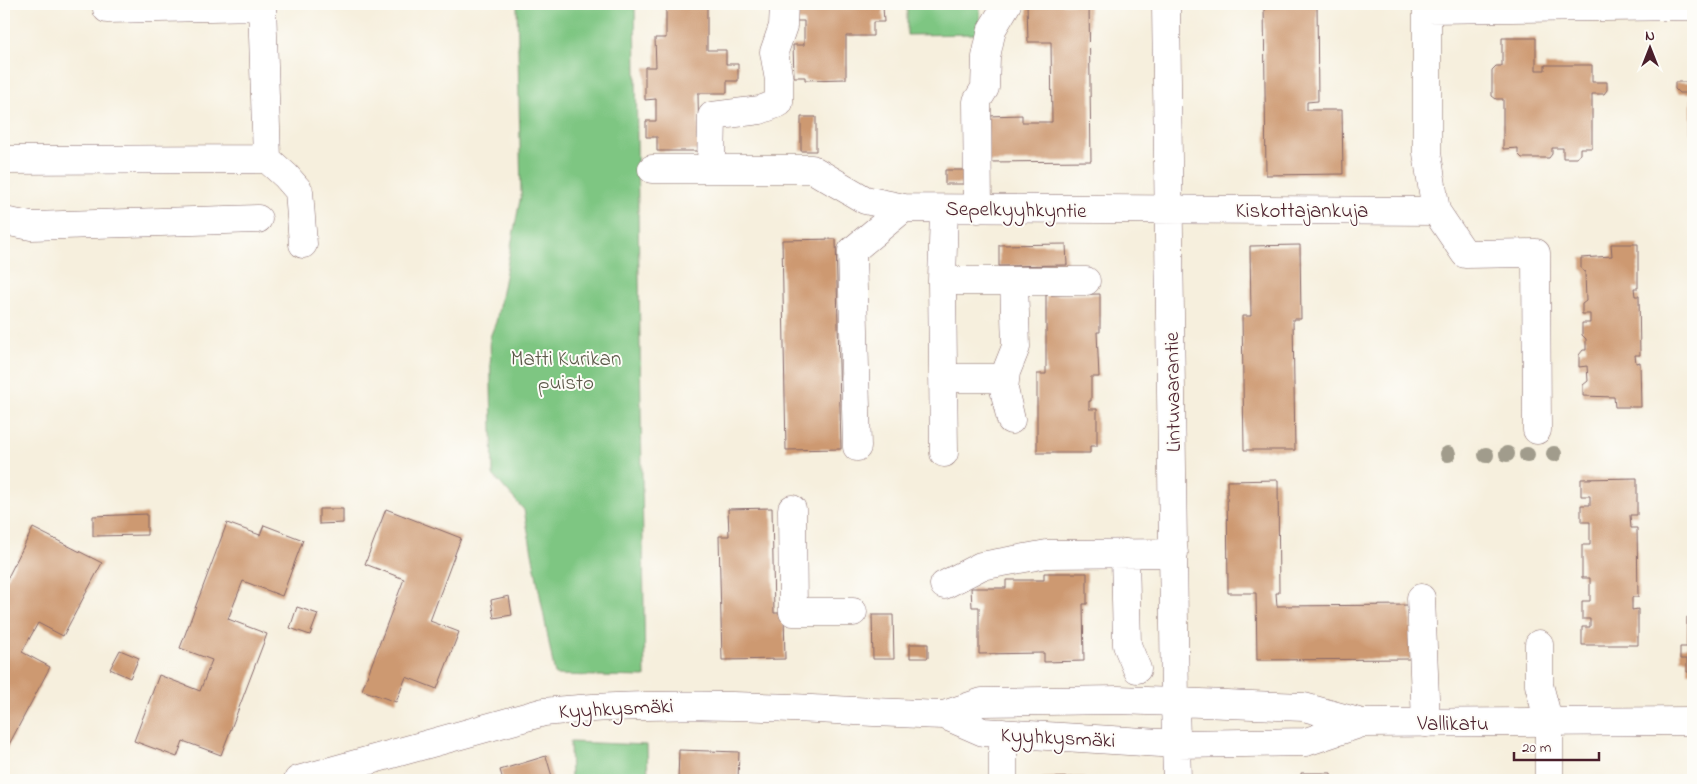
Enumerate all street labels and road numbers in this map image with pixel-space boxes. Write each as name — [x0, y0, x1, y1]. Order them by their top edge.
street label: Sepelkyyhkyntie — [945, 195, 1087, 229]
street label: Kiskottajankuja — [1236, 197, 1368, 227]
street label: Lintuvaarantie — [1158, 331, 1190, 452]
street label: Kyyhkysmäki — [558, 692, 674, 730]
street label: Vallikatu — [1416, 710, 1489, 740]
street label: Kyyhkysmäki — [1000, 721, 1116, 759]

